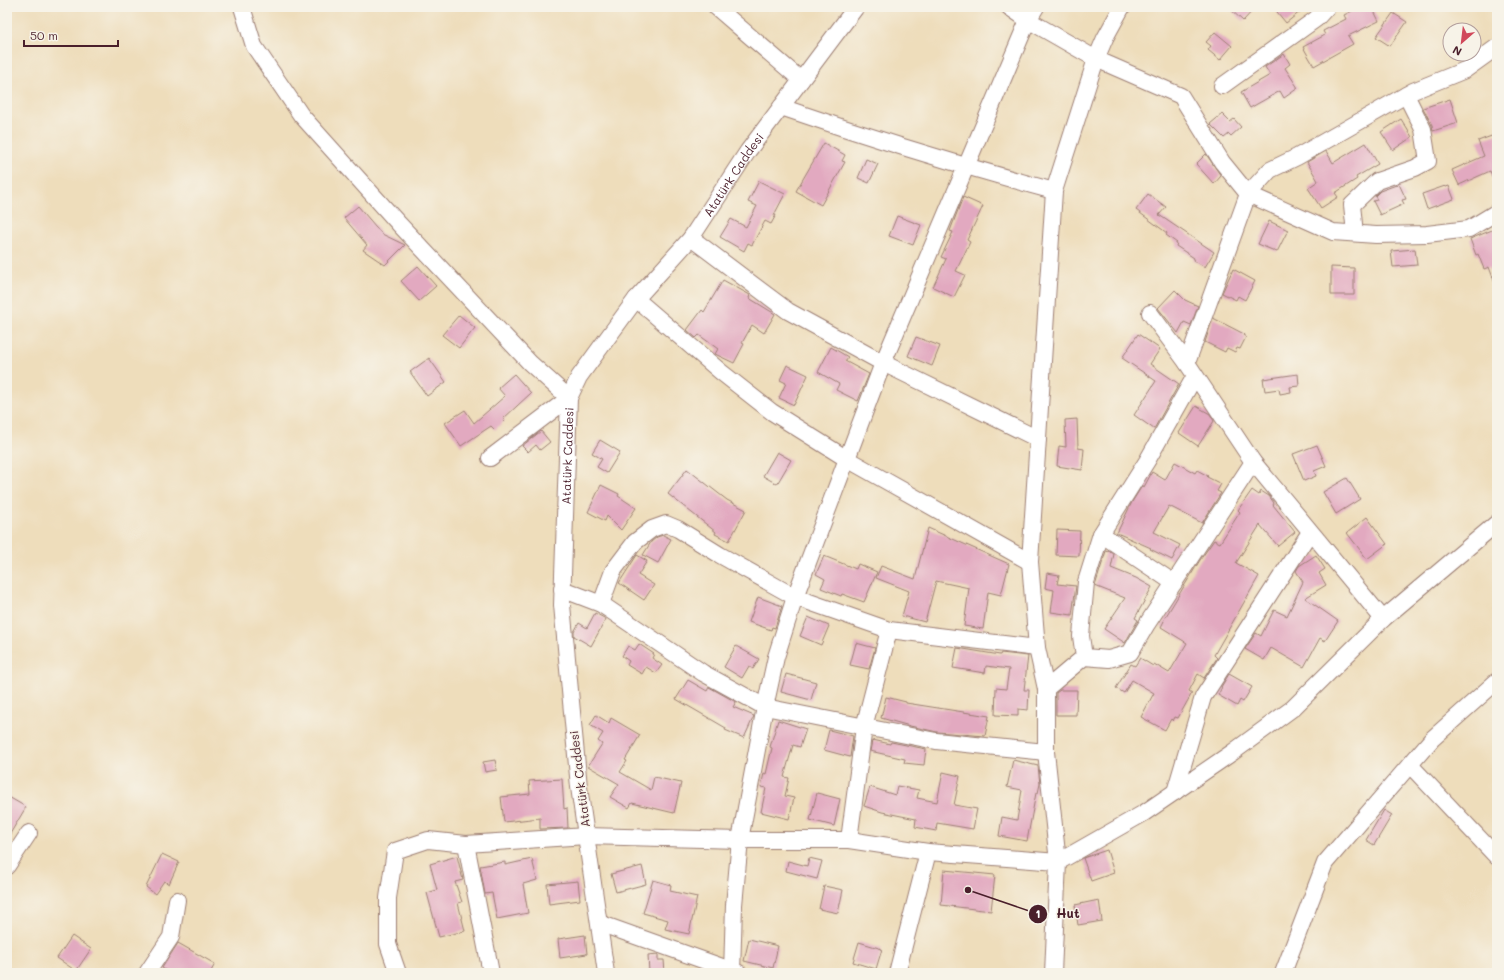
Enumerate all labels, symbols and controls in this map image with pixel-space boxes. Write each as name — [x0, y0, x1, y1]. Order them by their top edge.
scale bar — [24, 22, 118, 48]
north arrow — [1442, 22, 1482, 62]
text: 50 m — [30, 27, 58, 43]
text: N — [1450, 43, 1464, 60]
street label: Atatürk Caddesi — [699, 130, 767, 219]
street label: Atatürk Caddesi — [557, 407, 577, 505]
street label: Atatürk Caddesi — [565, 730, 593, 828]
callout: Hut — [1028, 901, 1088, 926]
text: Hut — [1056, 904, 1080, 921]
text: 1 — [1035, 905, 1041, 921]

